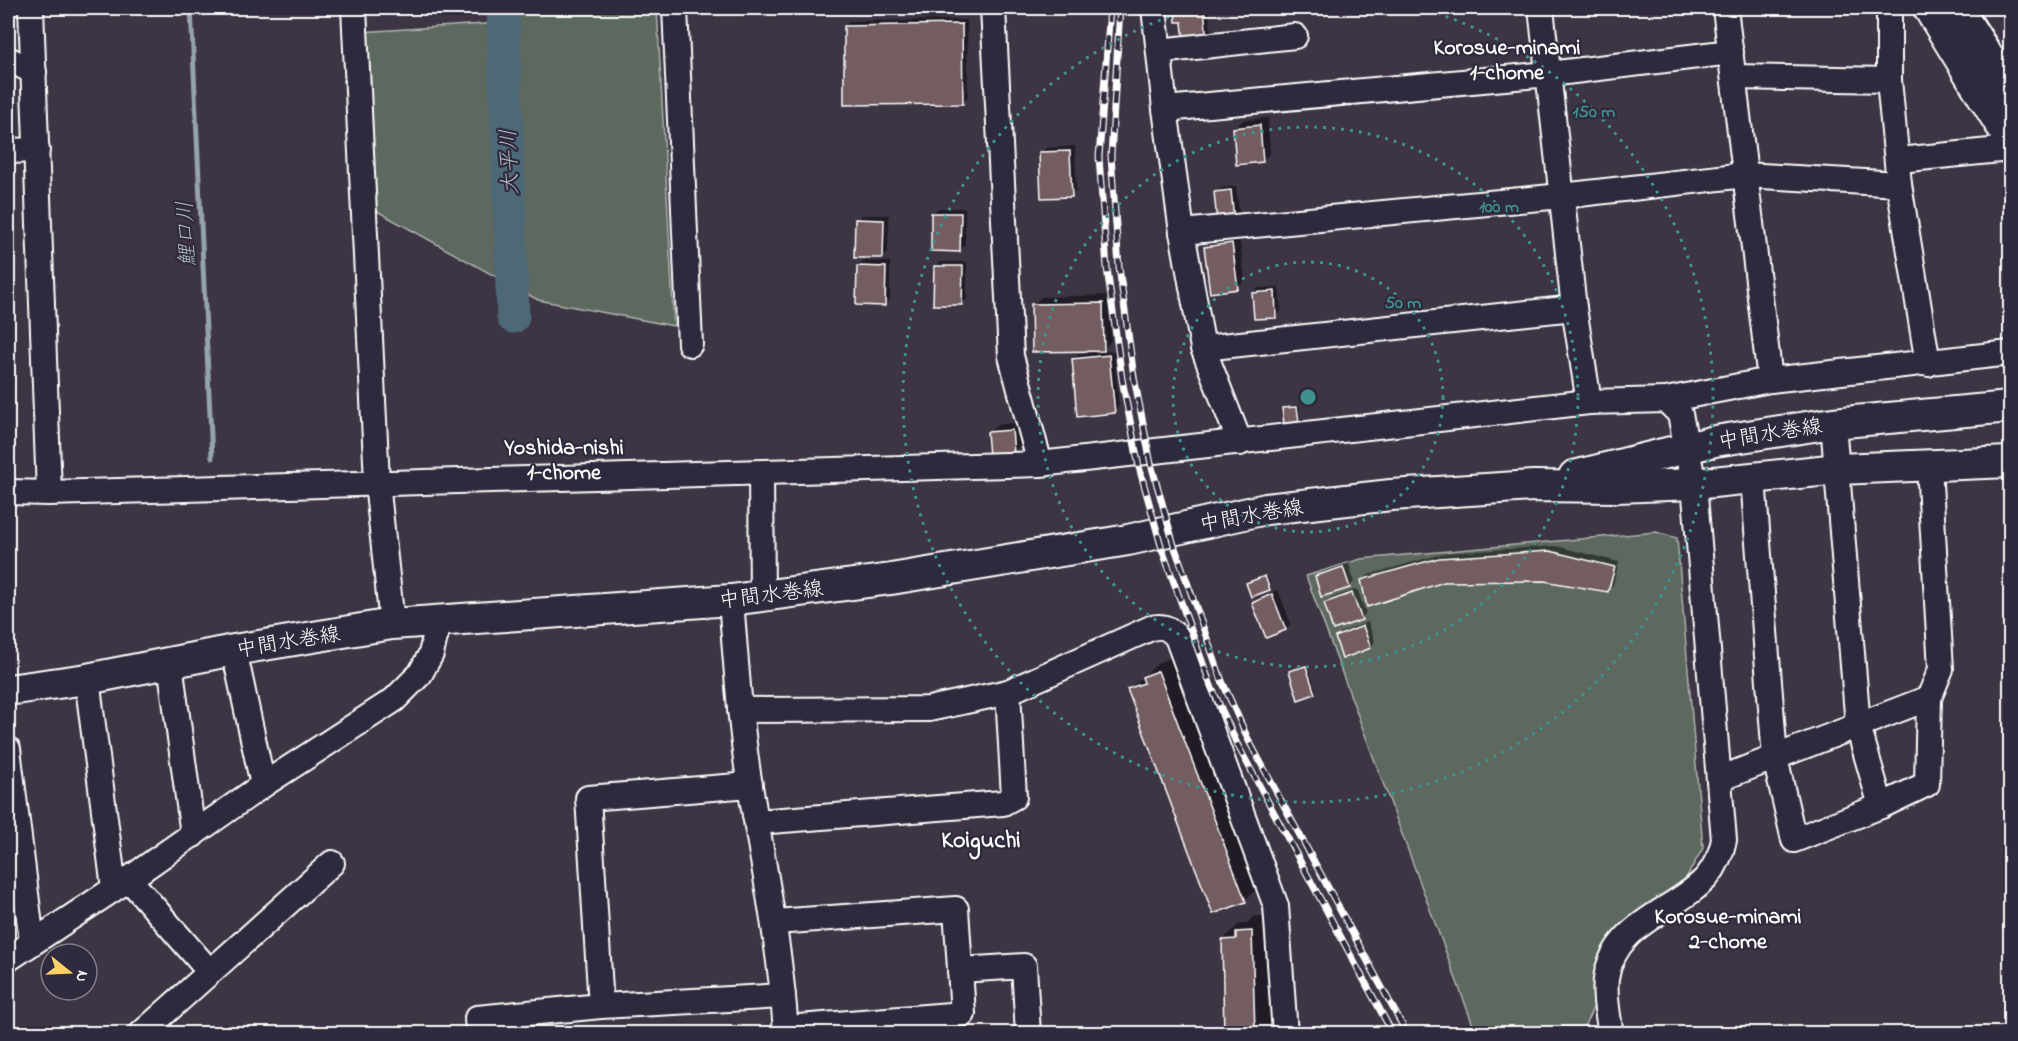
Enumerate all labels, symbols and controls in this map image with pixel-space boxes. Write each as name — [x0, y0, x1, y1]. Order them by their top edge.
district label: Korosue-minami 1-chome — [1434, 33, 1581, 90]
text: 150 m — [1573, 100, 1615, 126]
water label: 大平川 — [494, 128, 528, 195]
text: 100 m — [1479, 195, 1519, 221]
water label: 鯉口川 — [170, 200, 206, 268]
text: 50 m — [1385, 291, 1421, 317]
centre of rings — [1298, 387, 1318, 407]
street label: 中間水巻線 — [1716, 412, 1825, 458]
district label: Yoshida-nishi 1-chome — [503, 433, 624, 490]
street label: 中間水巻線 — [1197, 493, 1306, 541]
street label: 中間水巻線 — [717, 575, 825, 617]
street label: 中間水巻線 — [234, 620, 343, 666]
district label: Koiguchi — [941, 824, 1021, 860]
district label: Korosue-minami 2-chome — [1655, 902, 1802, 959]
north arrow — [39, 942, 99, 1002]
text: N — [68, 967, 94, 985]

